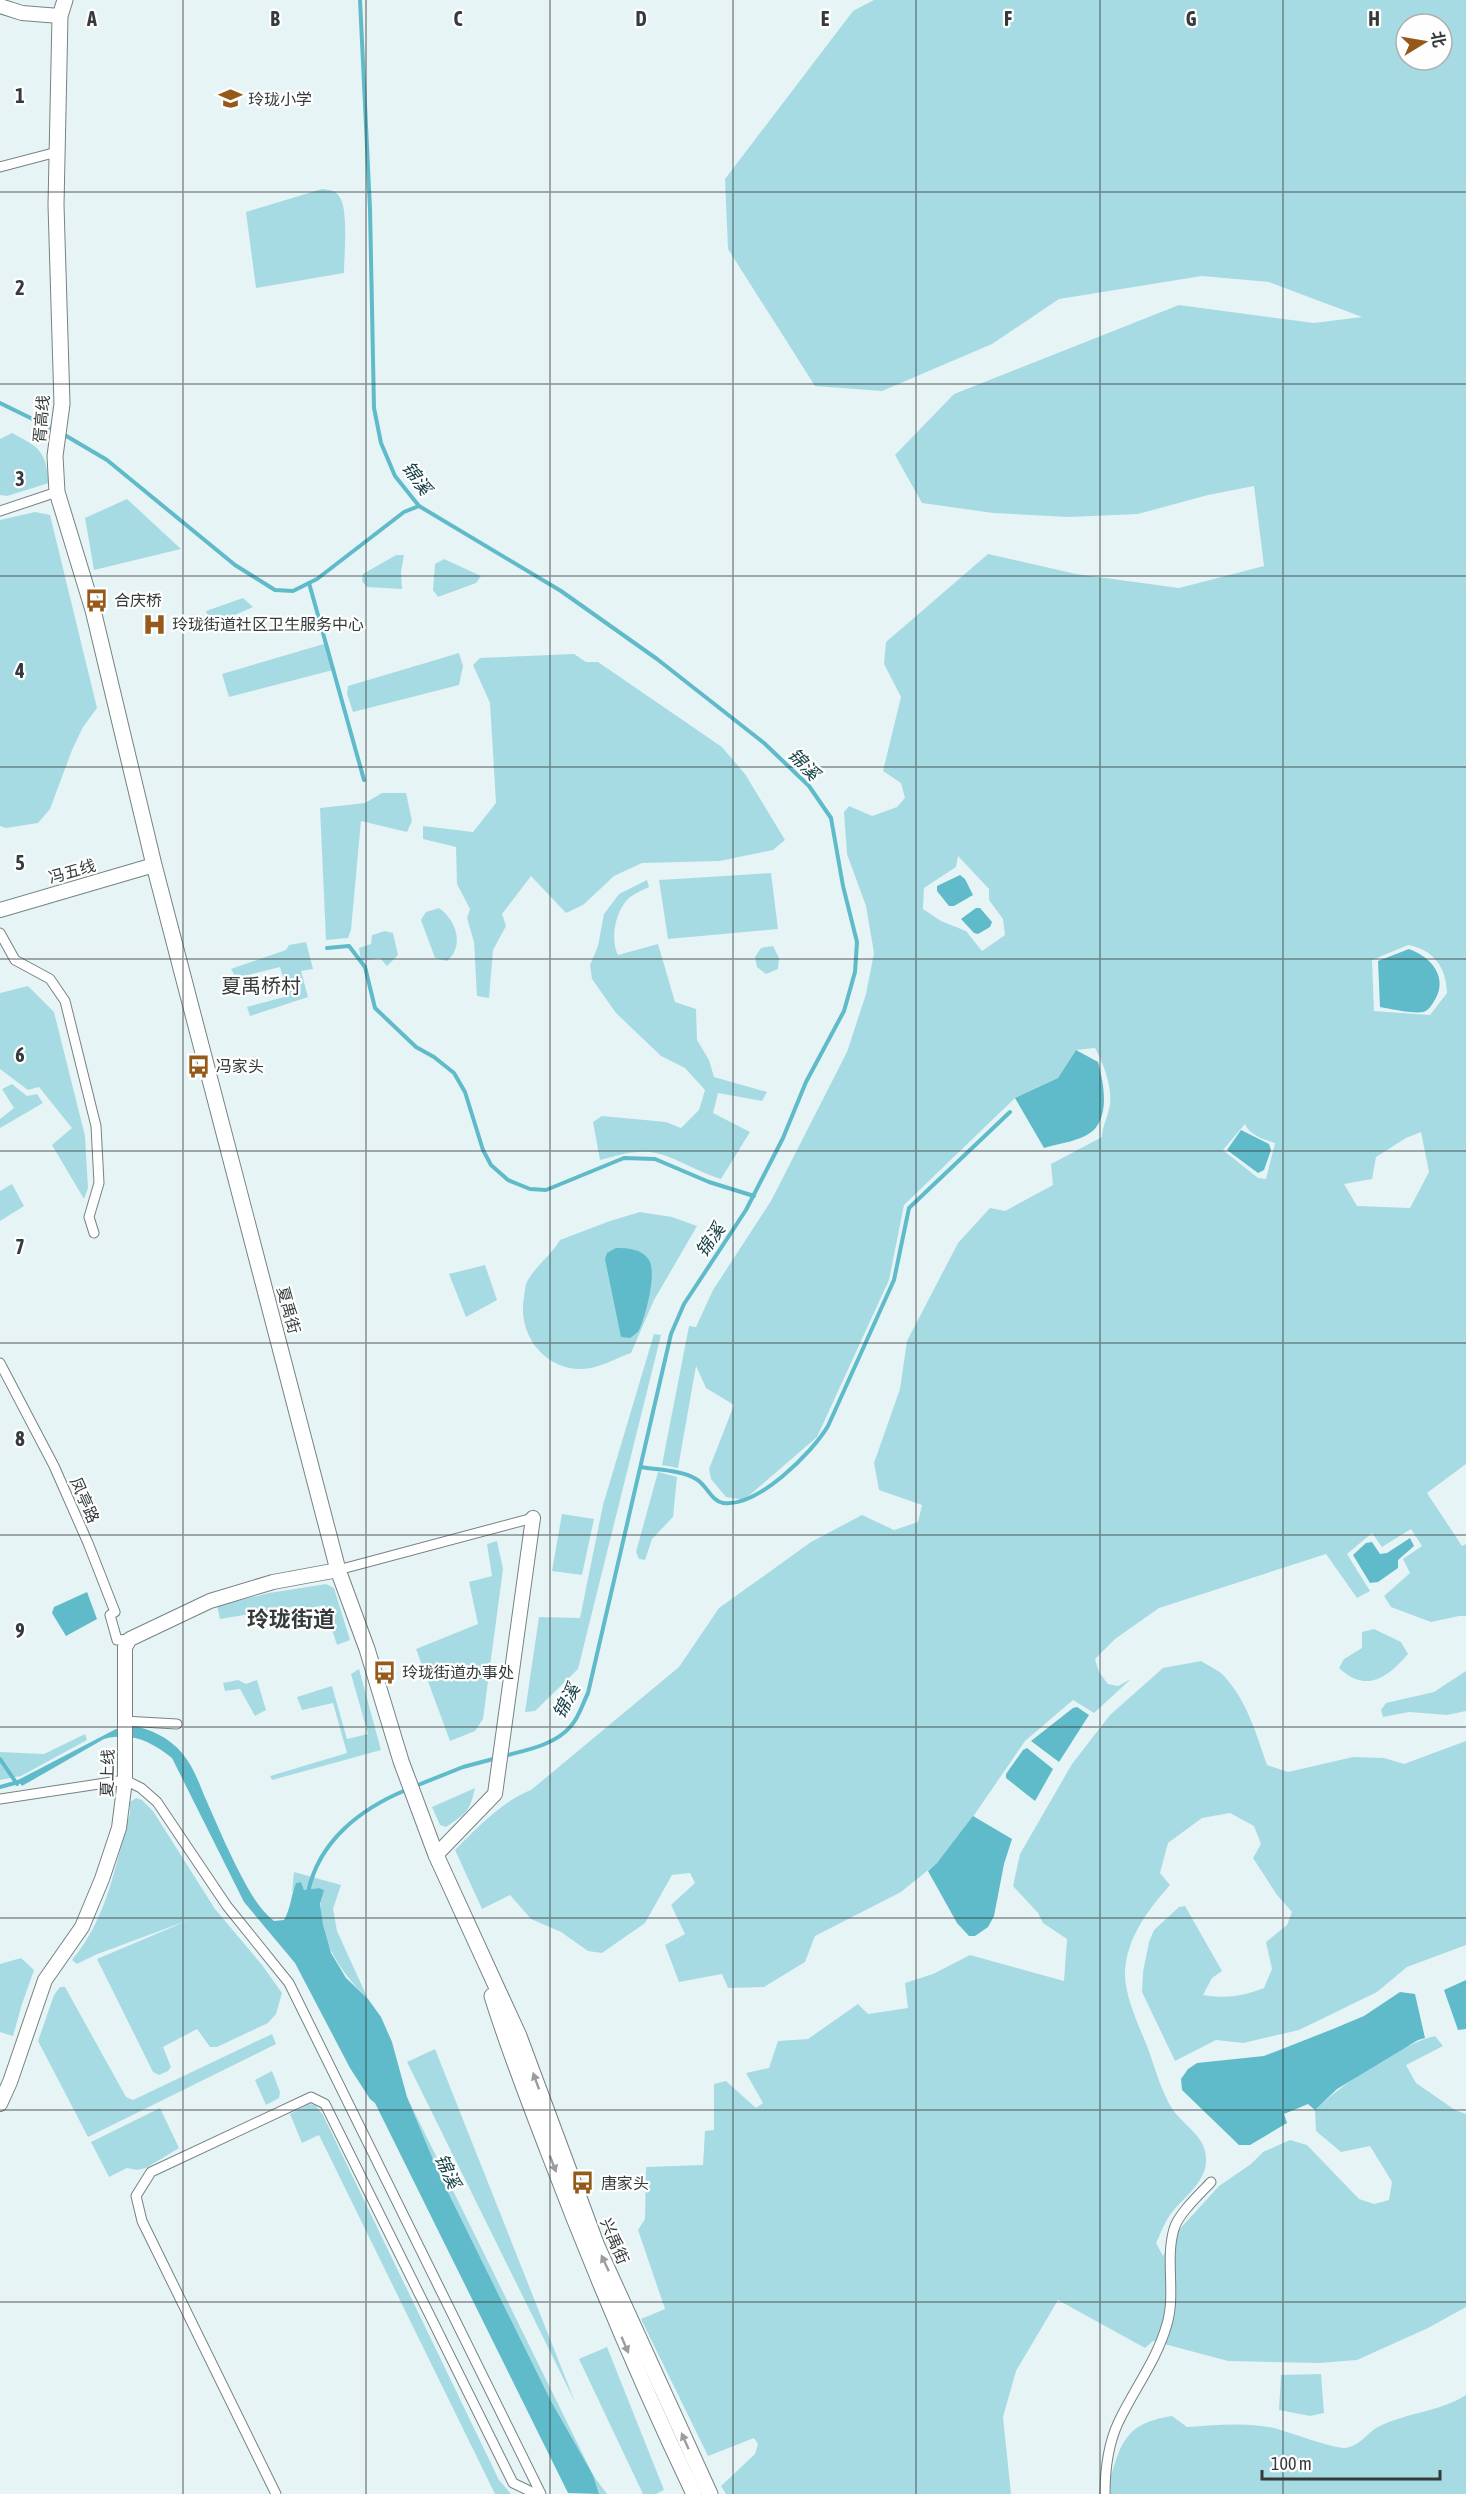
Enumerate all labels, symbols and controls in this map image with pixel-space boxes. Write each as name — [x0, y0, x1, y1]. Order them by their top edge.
text: A — [86, 7, 97, 30]
text: B — [270, 7, 280, 30]
text: C — [454, 7, 463, 30]
text: D — [635, 7, 647, 30]
text: E — [821, 7, 830, 30]
text: F — [1004, 7, 1012, 30]
text: G — [1186, 7, 1197, 30]
text: H — [1368, 7, 1380, 30]
north arrow — [1394, 12, 1454, 72]
text: 北 — [1428, 30, 1449, 49]
text: 1 — [15, 84, 25, 107]
school or university icon: 玲珑小学 — [217, 86, 243, 112]
place label: 玲珑小学 — [248, 90, 312, 108]
text: 2 — [15, 276, 25, 299]
street label: 胥高线 — [30, 394, 52, 444]
water label: 锦溪 — [398, 457, 437, 500]
text: 3 — [15, 467, 25, 490]
bus stop icon: 合庆桥 — [83, 587, 109, 613]
place label: 合庆桥 — [114, 591, 162, 609]
hospital icon: 玲珑街道社区卫生服务中心 — [141, 611, 167, 637]
place label: 玲珑街道社区卫生服务中心 — [172, 615, 364, 633]
text: 4 — [14, 659, 25, 682]
water label: 锦溪 — [784, 744, 825, 786]
text: 5 — [15, 851, 25, 874]
street label: 冯五线 — [46, 856, 98, 886]
district label: 夏禹桥村 — [221, 974, 301, 997]
text: 6 — [15, 1043, 25, 1066]
bus stop icon: 冯家头 — [185, 1053, 211, 1079]
place label: 冯家头 — [216, 1057, 264, 1075]
water label: 锦溪 — [691, 1218, 730, 1261]
text: 7 — [15, 1235, 25, 1258]
street label: 夏禹街 — [274, 1284, 304, 1336]
text: 8 — [15, 1427, 25, 1450]
street label: 凤亭路 — [67, 1474, 103, 1526]
district label: 玲珑街道 — [247, 1606, 335, 1632]
text: 9 — [15, 1619, 25, 1642]
bus stop icon: 玲珑街道办事处 — [371, 1659, 397, 1685]
place label: 玲珑街道办事处 — [402, 1663, 514, 1681]
water label: 锦溪 — [548, 1678, 585, 1722]
street label: 夏上线 — [97, 1749, 117, 1797]
one-way arrow — [530, 2072, 540, 2090]
water label: 锦溪 — [431, 2150, 466, 2194]
one-way arrow — [548, 2155, 558, 2173]
bus stop icon: 唐家头 — [570, 2170, 596, 2196]
place label: 唐家头 — [601, 2174, 649, 2192]
street label: 兴禹街 — [597, 2215, 633, 2267]
one-way arrow — [600, 2255, 609, 2272]
one-way arrow — [621, 2336, 630, 2354]
one-way arrow — [681, 2432, 690, 2449]
scale bar — [1262, 2443, 1440, 2481]
text: 100 m — [1271, 2453, 1312, 2474]

